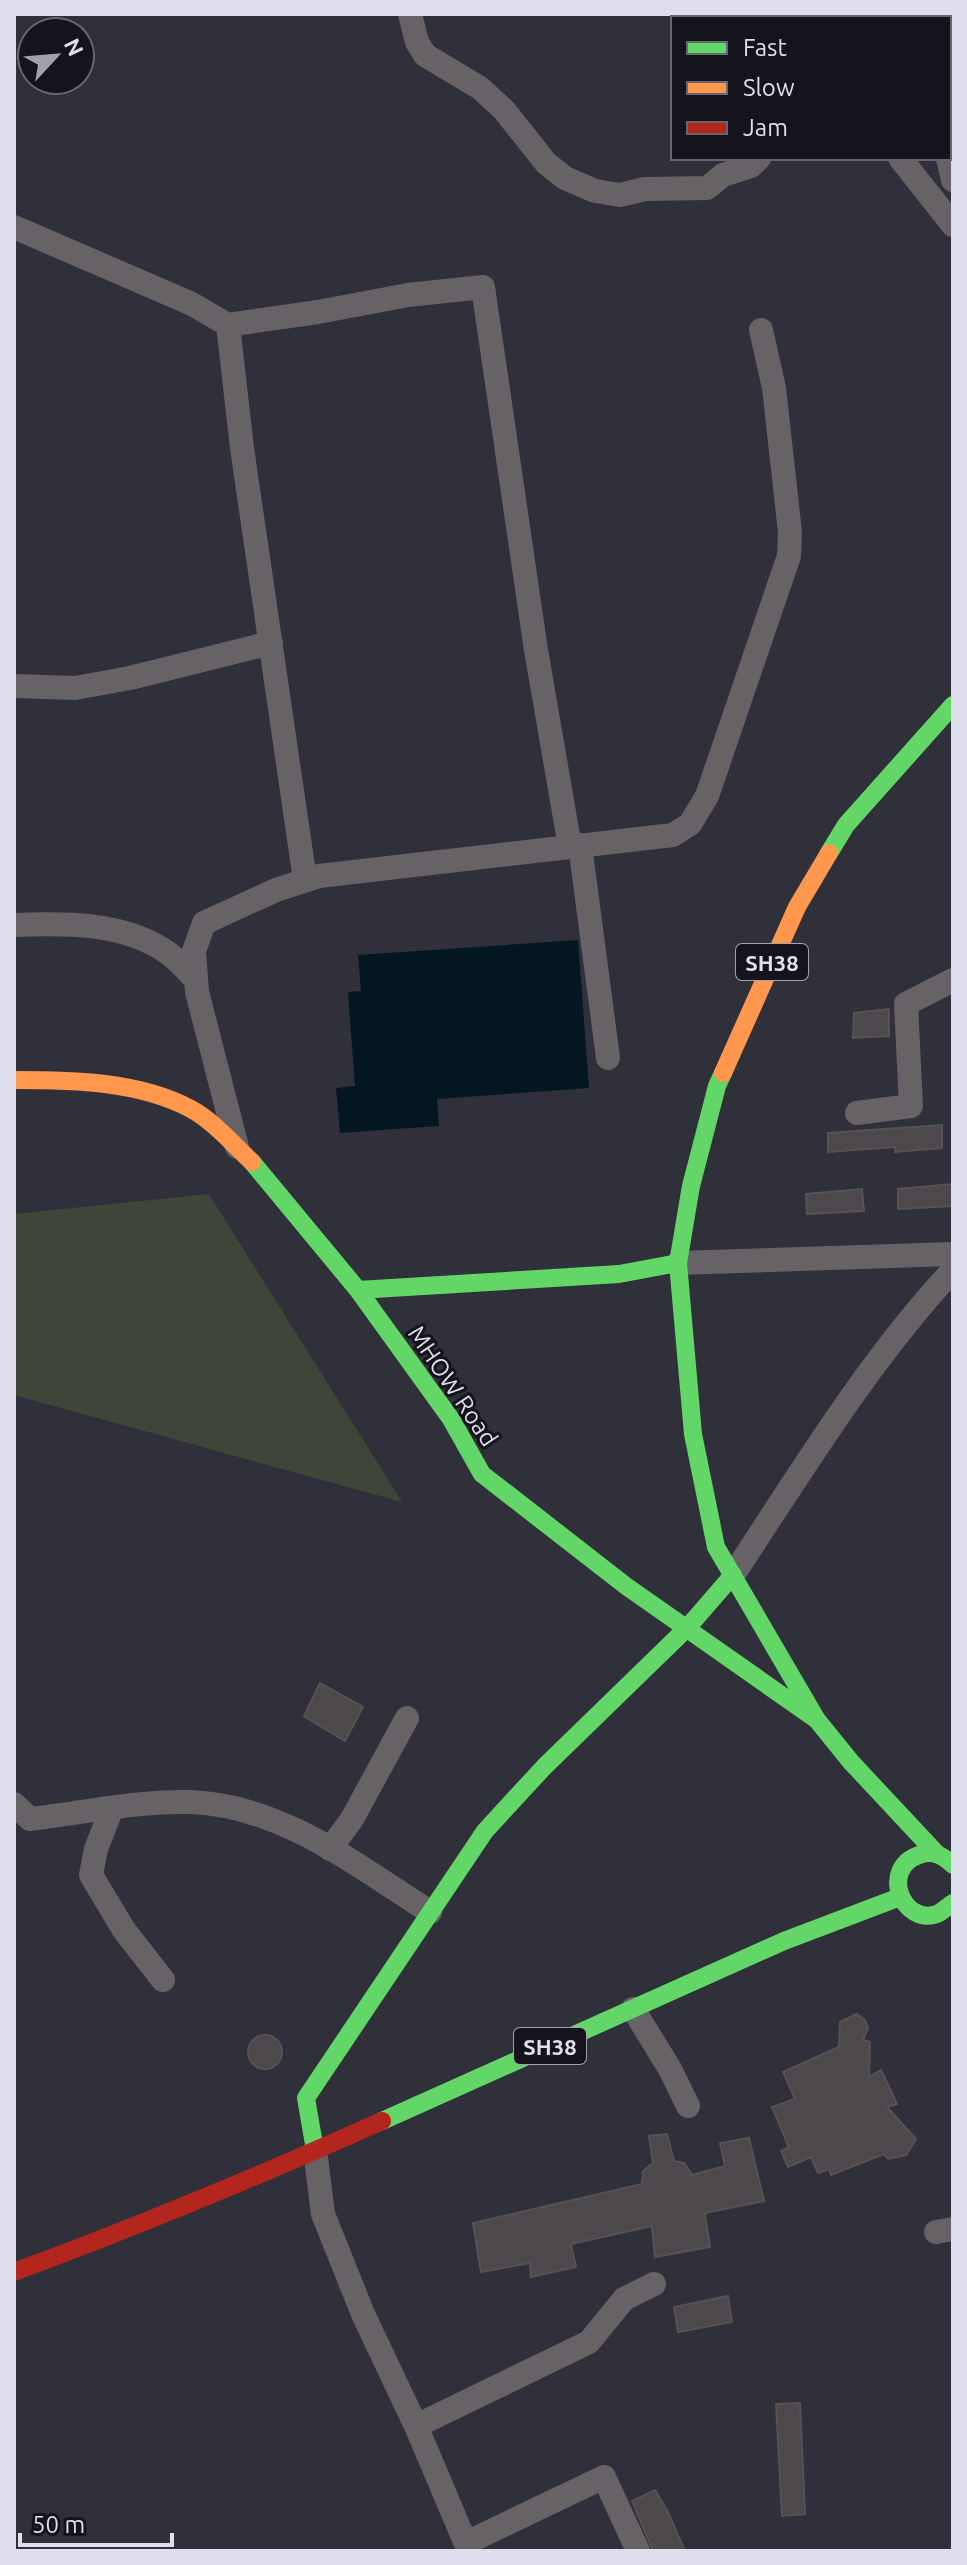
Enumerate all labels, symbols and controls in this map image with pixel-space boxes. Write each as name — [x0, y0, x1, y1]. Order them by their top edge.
north arrow — [16, 16, 96, 96]
legend — [671, 16, 951, 160]
text: N — [60, 34, 89, 60]
text: Fast — [743, 34, 787, 61]
text: Slow — [743, 74, 795, 101]
text: Jam — [743, 114, 788, 141]
road number: SH38 — [736, 944, 808, 980]
street label: MHOW Road — [403, 1321, 503, 1451]
road number: SH38 — [514, 2028, 586, 2064]
scale bar — [20, 2497, 172, 2547]
text: 50 m — [32, 2511, 85, 2538]

